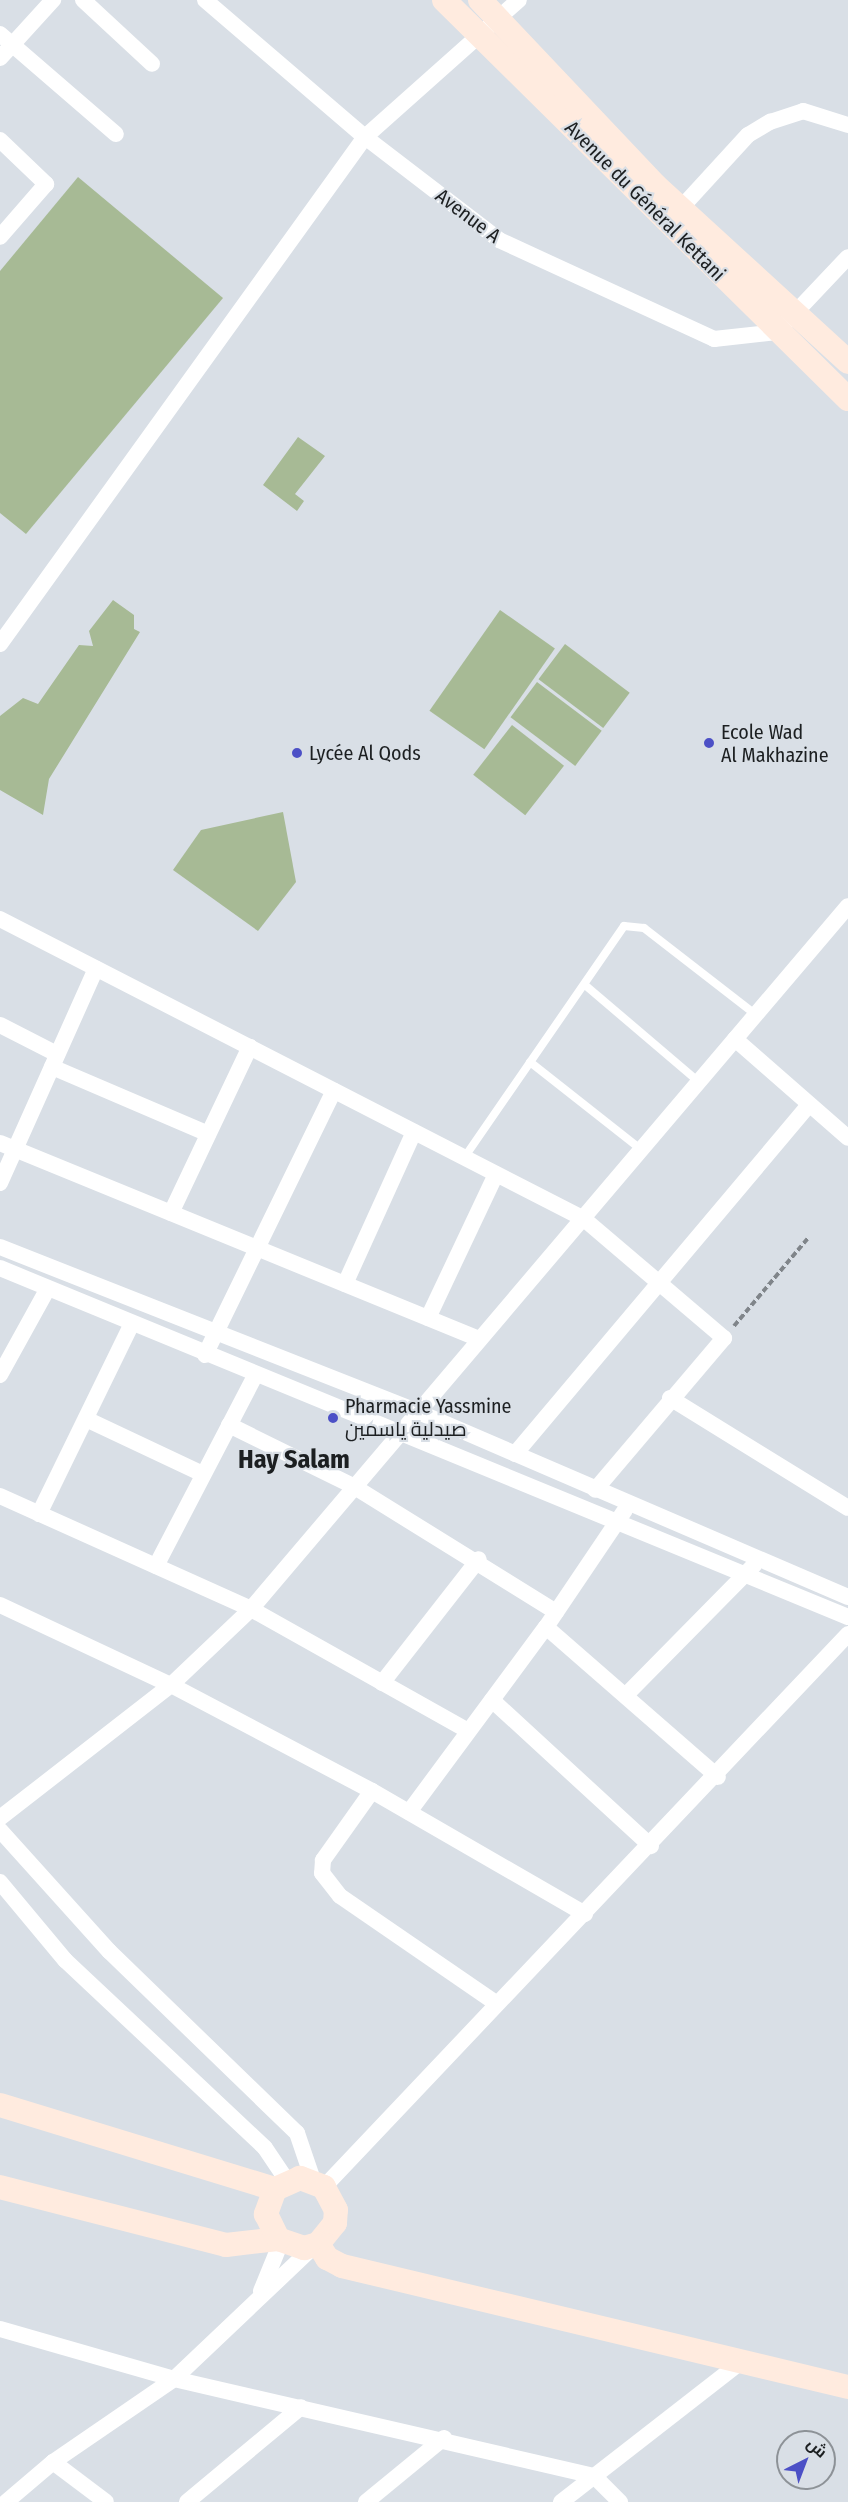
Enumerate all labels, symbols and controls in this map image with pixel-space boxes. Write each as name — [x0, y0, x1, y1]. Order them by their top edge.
street label: Avenue du Général Kettani — [560, 116, 730, 286]
street label: Avenue A — [431, 184, 505, 248]
place label: Ecole Wad Al Makhazine — [721, 720, 829, 767]
marker: Ecole Wad Al Makhazine — [702, 736, 716, 750]
place label: Lycée Al Qods — [309, 741, 421, 765]
marker: Lycée Al Qods — [290, 746, 304, 760]
place label: Pharmacie Yassmine صيدلية ياسمين — [345, 1394, 511, 1441]
marker: Pharmacie Yassmine صيدلية ياسمين — [326, 1411, 340, 1425]
district label: Hay Salam — [238, 1444, 350, 1476]
north arrow — [776, 2430, 836, 2490]
text: ش — [803, 2434, 831, 2462]

